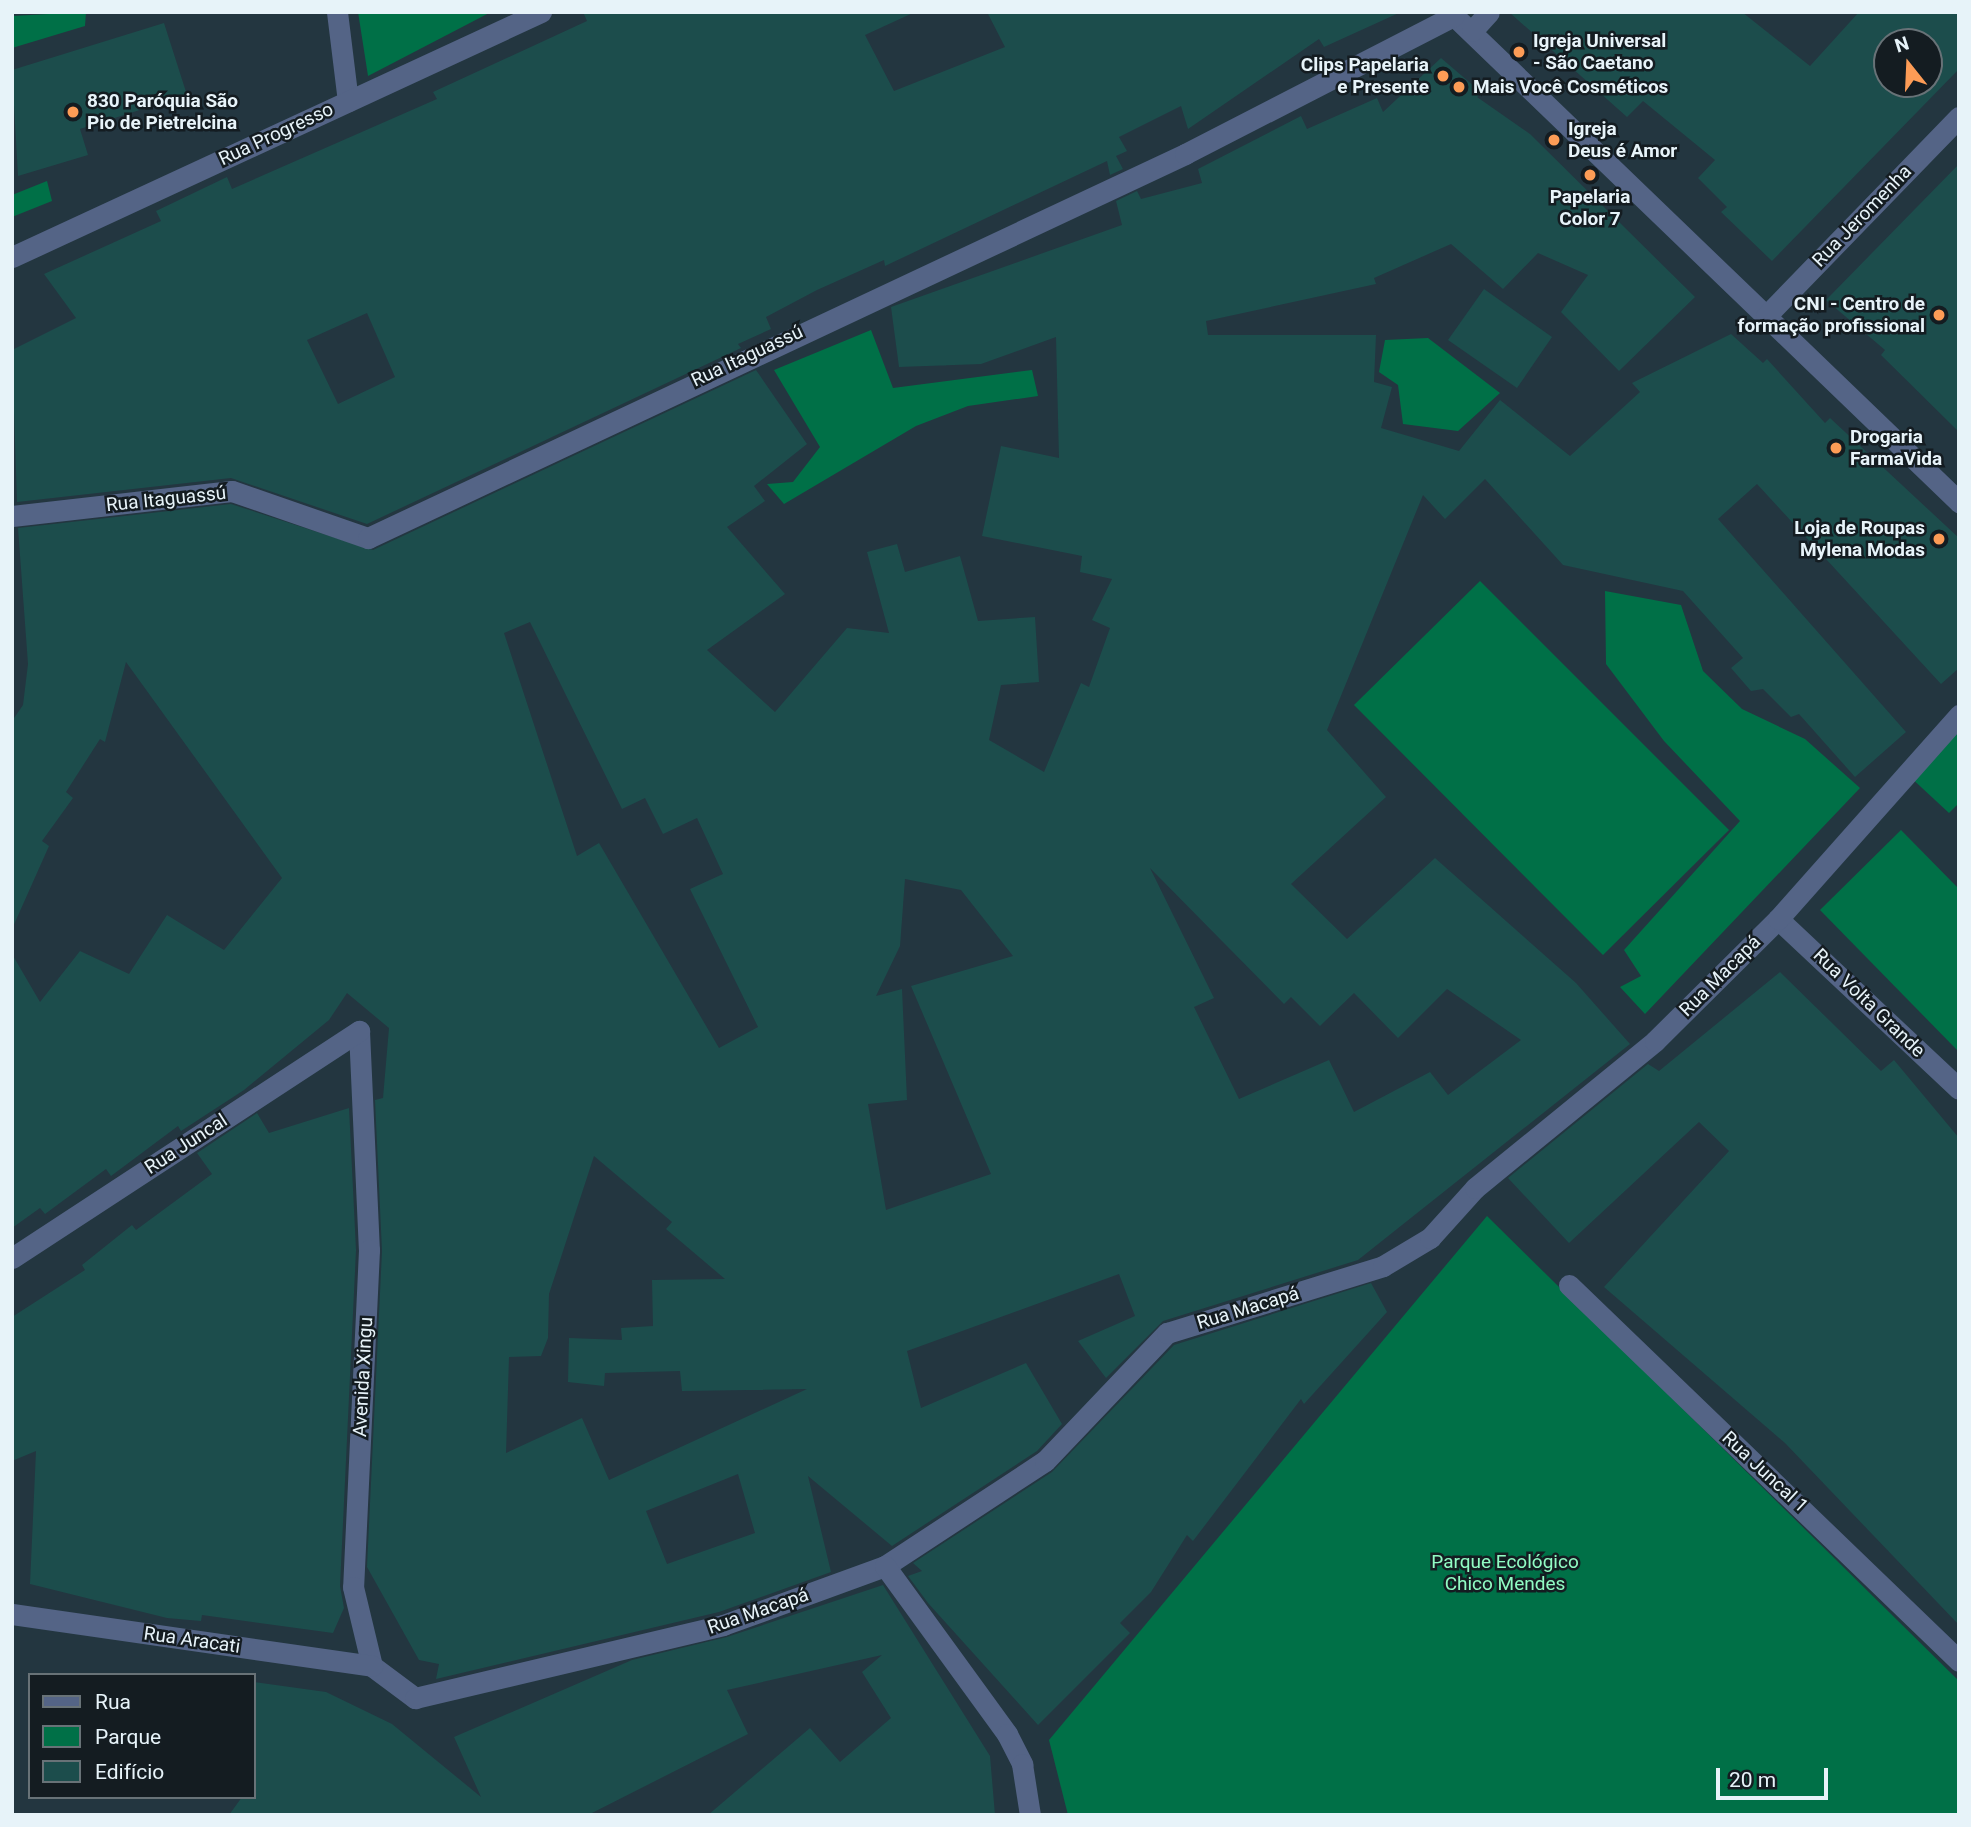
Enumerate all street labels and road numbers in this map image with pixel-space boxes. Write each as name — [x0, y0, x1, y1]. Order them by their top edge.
street label: Rua Progresso — [215, 98, 337, 170]
street label: Rua Jeromenha — [1808, 160, 1916, 272]
street label: Rua Itaguassú — [688, 320, 806, 392]
street label: Rua Itaguassú — [105, 481, 227, 517]
street label: Rua Macapá — [1675, 931, 1765, 1021]
street label: Rua Volta Grande — [1808, 944, 1930, 1062]
street label: Rua Juncal — [141, 1109, 231, 1179]
street label: Rua Macapá — [1194, 1282, 1302, 1334]
street label: Avenida Xingu — [348, 1316, 378, 1438]
street label: Rua Juncal 1 — [1717, 1427, 1813, 1517]
street label: Rua Macapá — [704, 1583, 812, 1639]
street label: Rua Aracati — [142, 1622, 242, 1658]

